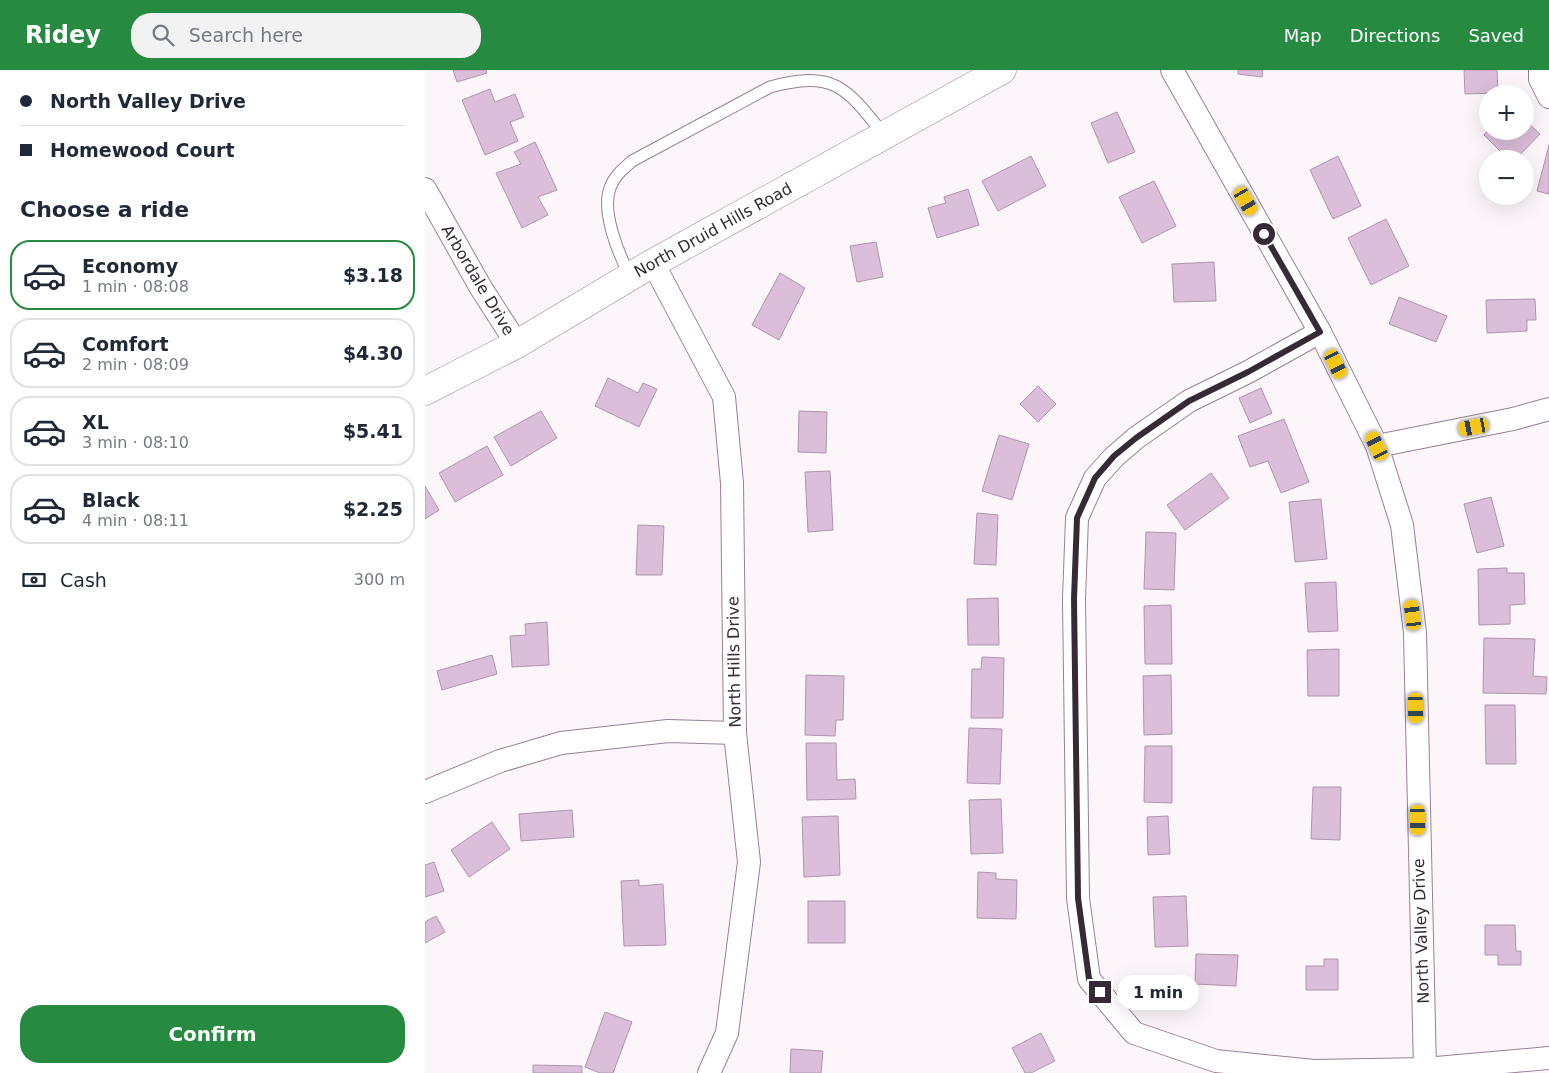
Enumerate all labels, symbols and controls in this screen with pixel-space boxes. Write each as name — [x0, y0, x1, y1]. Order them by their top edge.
search box — [131, 13, 481, 58]
text: Ridey — [25, 21, 101, 49]
icon: search — [149, 21, 177, 49]
text: Search here — [189, 24, 303, 46]
text: Map — [1284, 25, 1322, 46]
text: Directions — [1350, 25, 1440, 46]
text: Saved — [1468, 25, 1524, 46]
map controls — [1479, 85, 1534, 205]
button: + — [1479, 85, 1534, 140]
text: North Valley Drive — [50, 90, 246, 112]
text: Homewood Court — [50, 139, 235, 161]
button: − — [1479, 150, 1534, 205]
street label: North Druid Hills Road — [631, 179, 795, 281]
car — [1232, 184, 1259, 218]
text: Choose a ride — [20, 197, 189, 222]
street label: Arbordale Drive — [437, 221, 519, 339]
route start — [1253, 223, 1275, 245]
icon: car — [22, 253, 67, 298]
text: Economy — [82, 255, 178, 277]
text: $3.18 — [343, 264, 403, 286]
text: 1 min · 08:08 — [82, 277, 189, 296]
icon: car — [22, 331, 67, 376]
text: Comfort — [82, 333, 169, 355]
text: $4.30 — [343, 342, 403, 364]
car — [1322, 347, 1349, 381]
text: 2 min · 08:09 — [82, 355, 189, 374]
icon: car — [22, 409, 67, 454]
text: XL — [82, 411, 109, 433]
car — [1457, 417, 1490, 437]
text: $5.41 — [343, 420, 403, 442]
car — [1363, 429, 1390, 463]
text: 3 min · 08:10 — [82, 433, 189, 452]
icon: car — [22, 487, 67, 532]
text: Black — [82, 489, 140, 511]
text: $2.25 — [343, 498, 403, 520]
text: 4 min · 08:11 — [82, 511, 189, 530]
icon: cash — [20, 566, 48, 594]
text: Cash — [60, 569, 107, 591]
text: 300 m — [354, 570, 405, 589]
street label: North Hills Drive — [723, 596, 745, 728]
car — [1403, 599, 1422, 631]
car — [1408, 693, 1423, 723]
car — [1410, 805, 1425, 835]
street label: North Valley Drive — [1409, 858, 1433, 1004]
callout: 1 min — [1117, 974, 1200, 1010]
route end — [1089, 981, 1111, 1003]
text: 1 min — [1133, 983, 1183, 1002]
button: Confirm — [20, 1005, 405, 1063]

